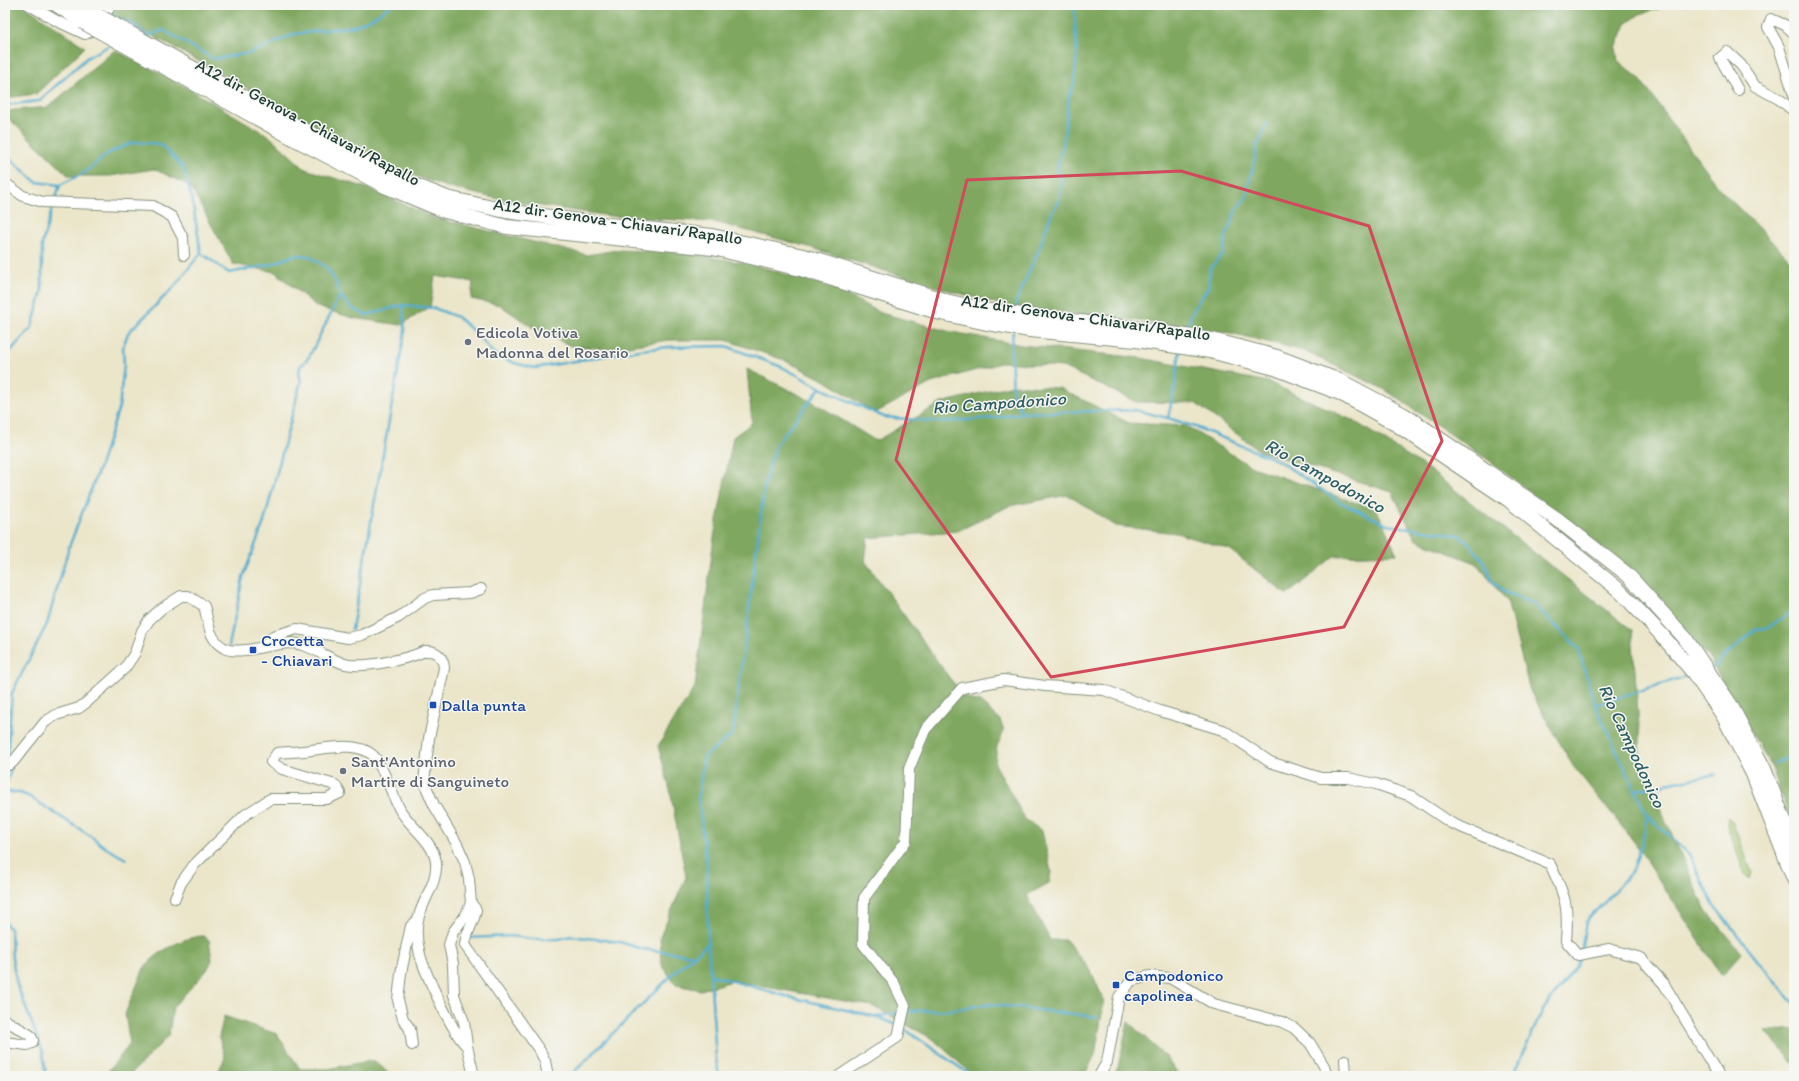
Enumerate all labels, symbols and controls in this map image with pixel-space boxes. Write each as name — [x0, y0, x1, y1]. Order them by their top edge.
street label: A12 dir. Genova - Chiavari/Rapallo — [192, 54, 424, 190]
street label: A12 dir. Genova - Chiavari/Rapallo — [492, 194, 744, 248]
street label: A12 dir. Genova - Chiavari/Rapallo — [960, 290, 1212, 344]
place label: Edicola Votiva Madonna del Rosario — [476, 322, 629, 362]
marker: Edicola Votiva Madonna del Rosario — [463, 337, 473, 347]
water label: Rio Campodonico — [931, 387, 1067, 419]
water label: Rio Campodonico — [1261, 434, 1390, 518]
place label: Crocetta - Chiavari — [261, 630, 332, 670]
marker: Crocetta - Chiavari — [248, 645, 258, 655]
water label: Rio Campodonico — [1594, 681, 1671, 812]
place label: Dalla punta — [441, 695, 526, 715]
marker: Dalla punta — [428, 700, 438, 710]
place label: Sant'Antonino Martire di Sanguineto — [351, 751, 509, 791]
marker: Sant'Antonino Martire di Sanguineto — [338, 766, 348, 776]
place label: Campodonico capolinea — [1124, 965, 1223, 1005]
marker: Campodonico capolinea — [1111, 980, 1121, 990]

